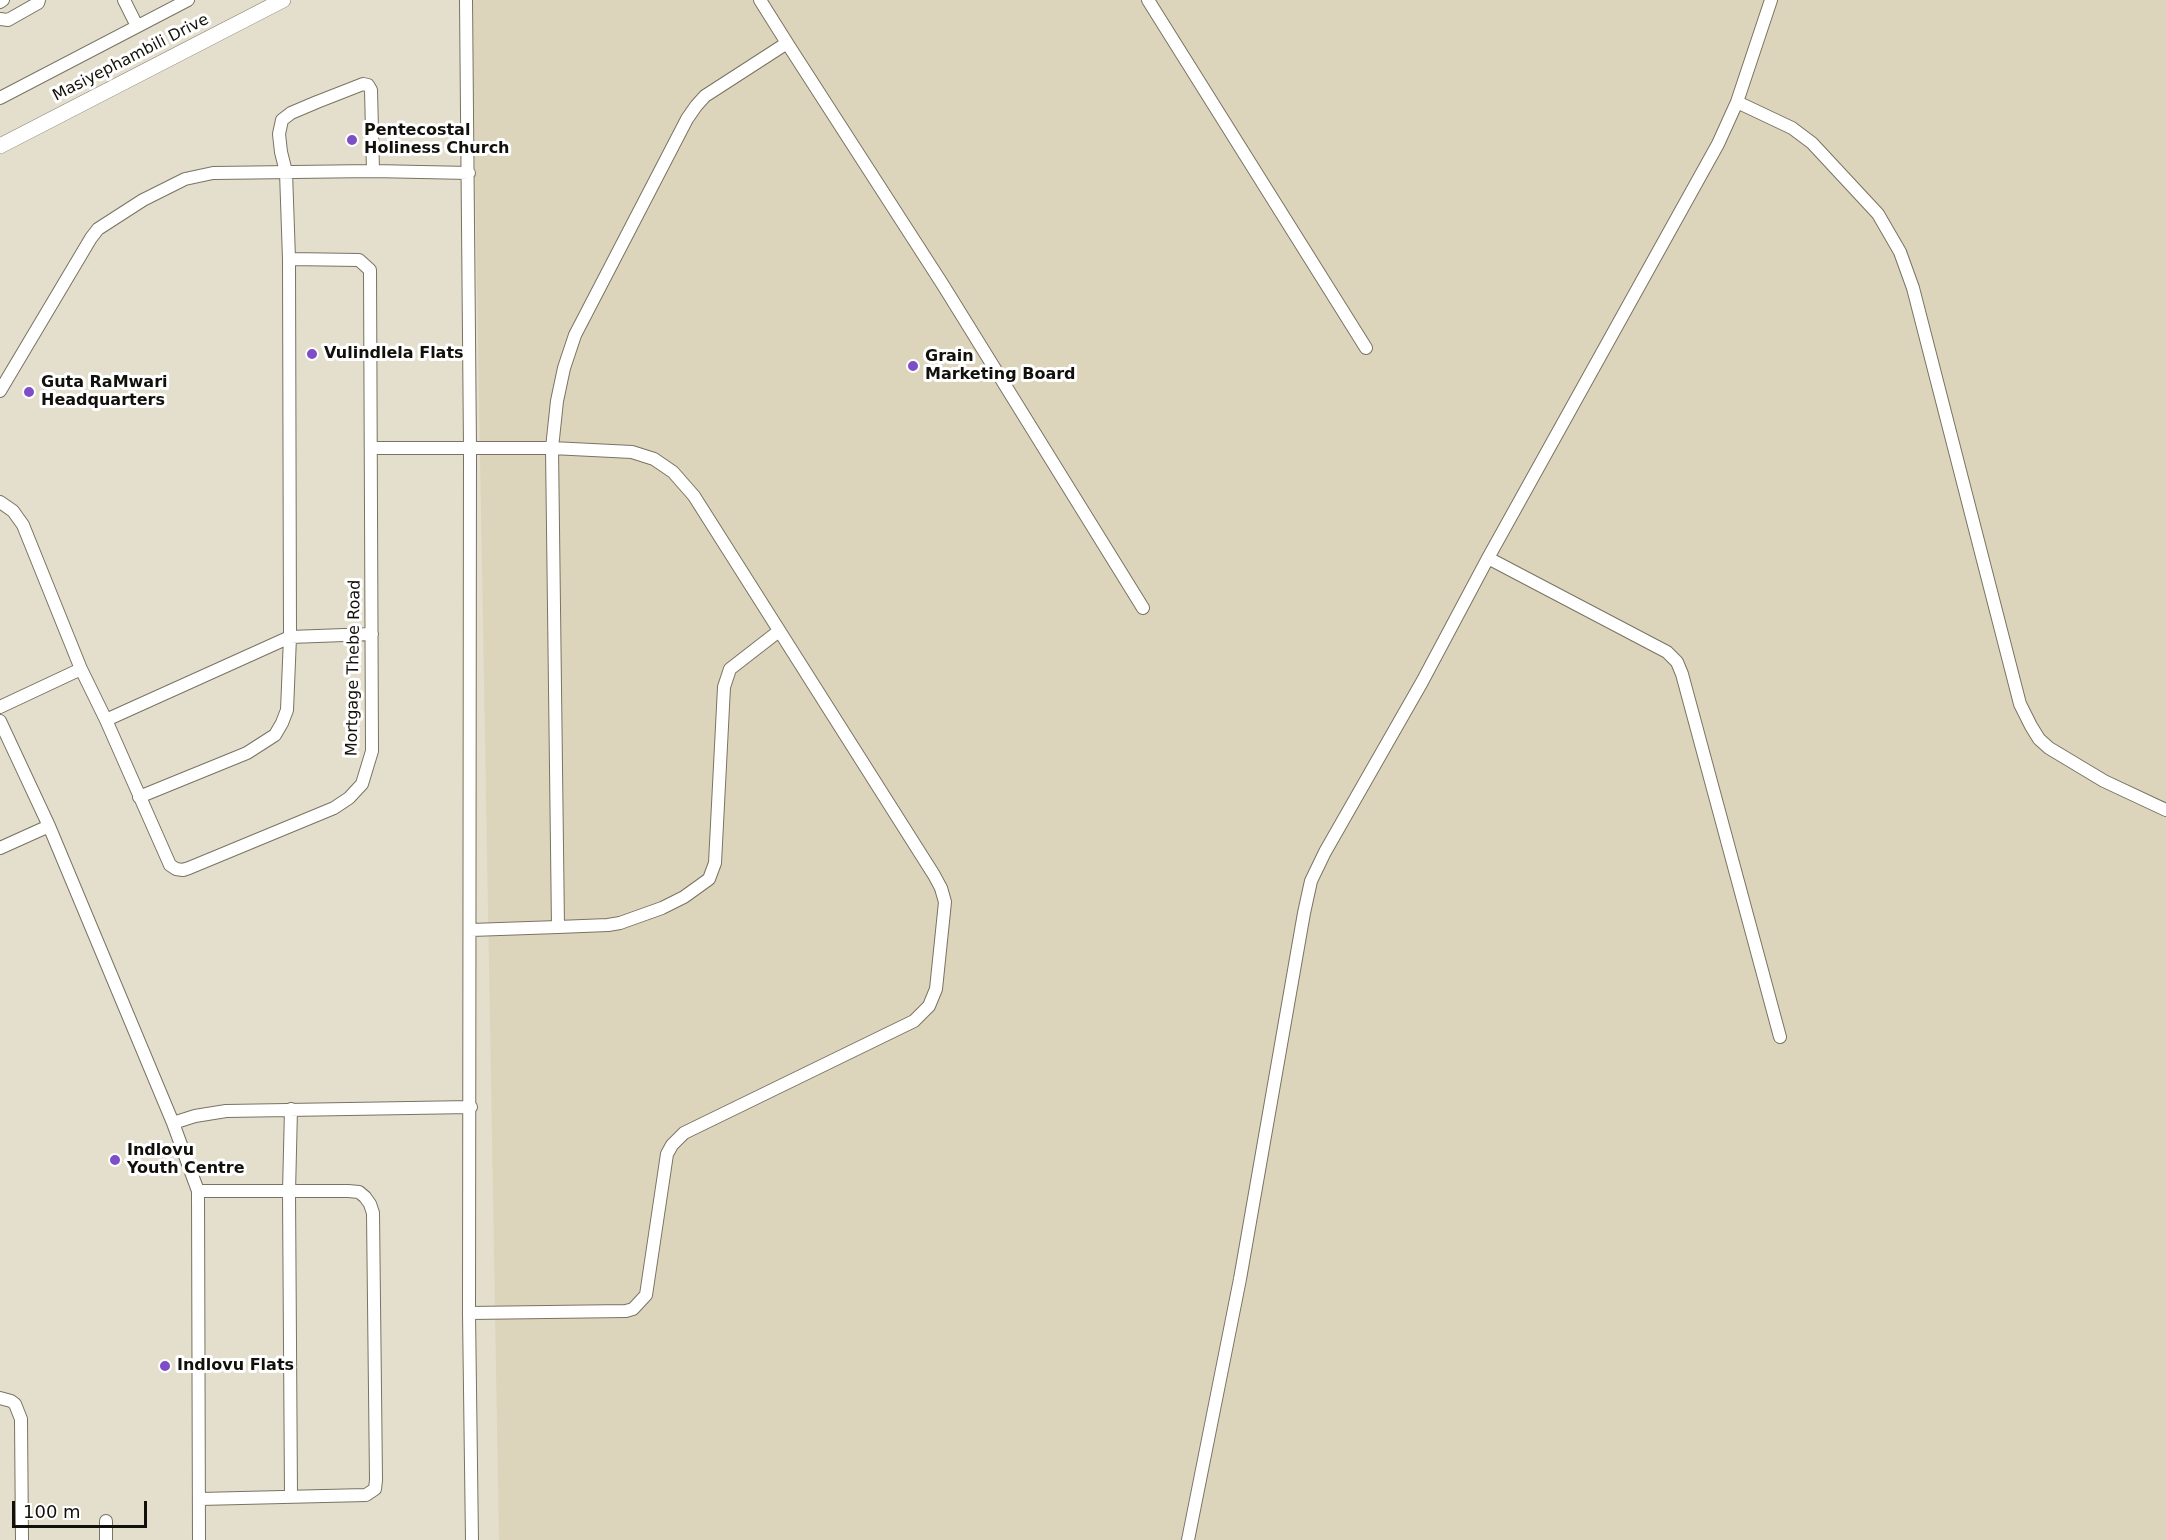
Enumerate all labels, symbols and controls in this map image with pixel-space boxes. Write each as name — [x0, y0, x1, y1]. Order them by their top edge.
street label: Masiyephambili Drive — [50, 10, 212, 106]
place label: Pentecostal Holiness Church — [364, 121, 509, 159]
marker: Pentecostal Holiness Church — [345, 133, 359, 147]
place label: Vulindlela Flats — [324, 344, 464, 364]
marker: Vulindlela Flats — [305, 347, 319, 361]
place label: Grain Marketing Board — [925, 347, 1076, 385]
marker: Grain Marketing Board — [906, 359, 920, 373]
place label: Guta RaMwari Headquarters — [41, 373, 168, 411]
marker: Guta RaMwari Headquarters — [22, 385, 36, 399]
street label: Mortgage Thebe Road — [343, 580, 365, 756]
place label: Indlovu Youth Centre — [127, 1141, 244, 1179]
marker: Indlovu Youth Centre — [108, 1153, 122, 1167]
place label: Indlovu Flats — [177, 1356, 294, 1376]
marker: Indlovu Flats — [158, 1359, 172, 1373]
scale bar — [15, 1489, 150, 1527]
text: 100 m — [23, 1501, 81, 1522]

